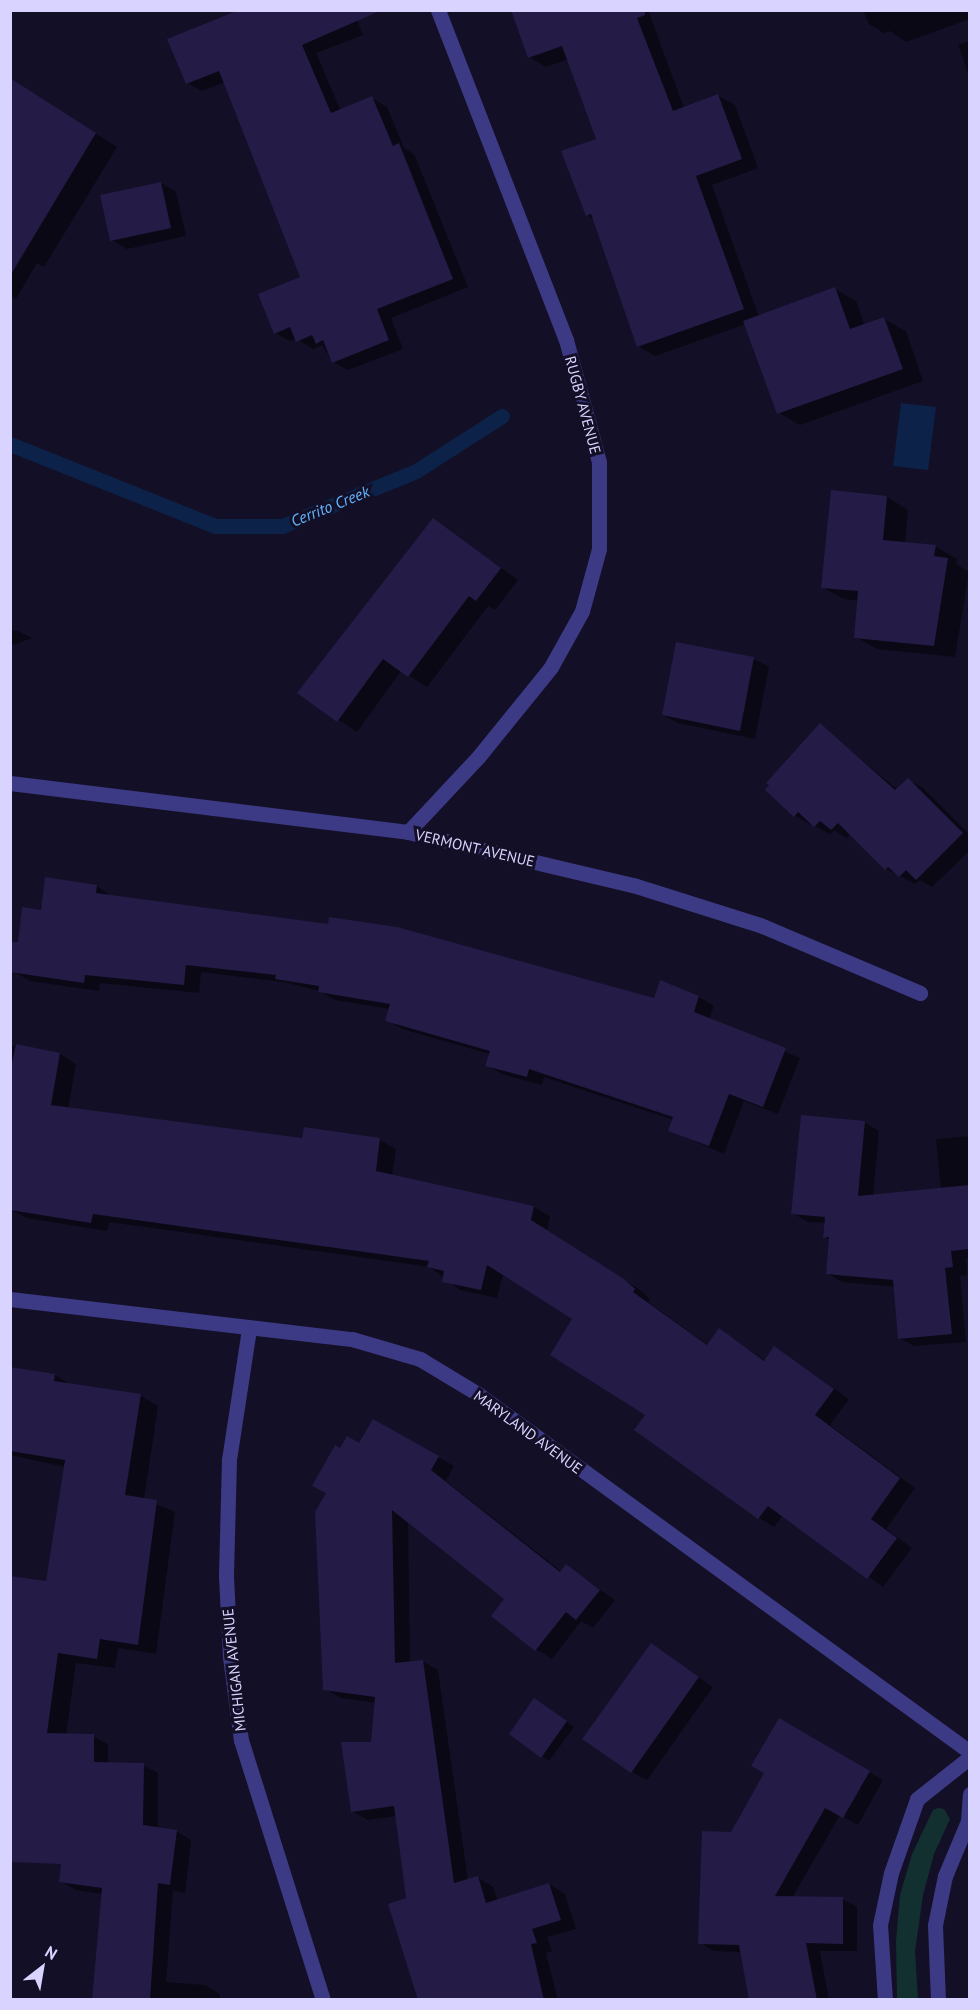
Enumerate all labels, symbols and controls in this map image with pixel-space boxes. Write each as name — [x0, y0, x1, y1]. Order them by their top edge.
street label: RUGBY AVENUE — [561, 354, 605, 456]
water label: Cerrito Creek — [288, 482, 372, 530]
street label: VERMONT AVENUE — [413, 825, 537, 871]
street label: MARYLAND AVENUE — [470, 1386, 586, 1478]
street label: MICHIGAN AVENUE — [219, 1607, 249, 1733]
north arrow — [12, 1938, 72, 1998]
text: N — [42, 1941, 61, 1964]

